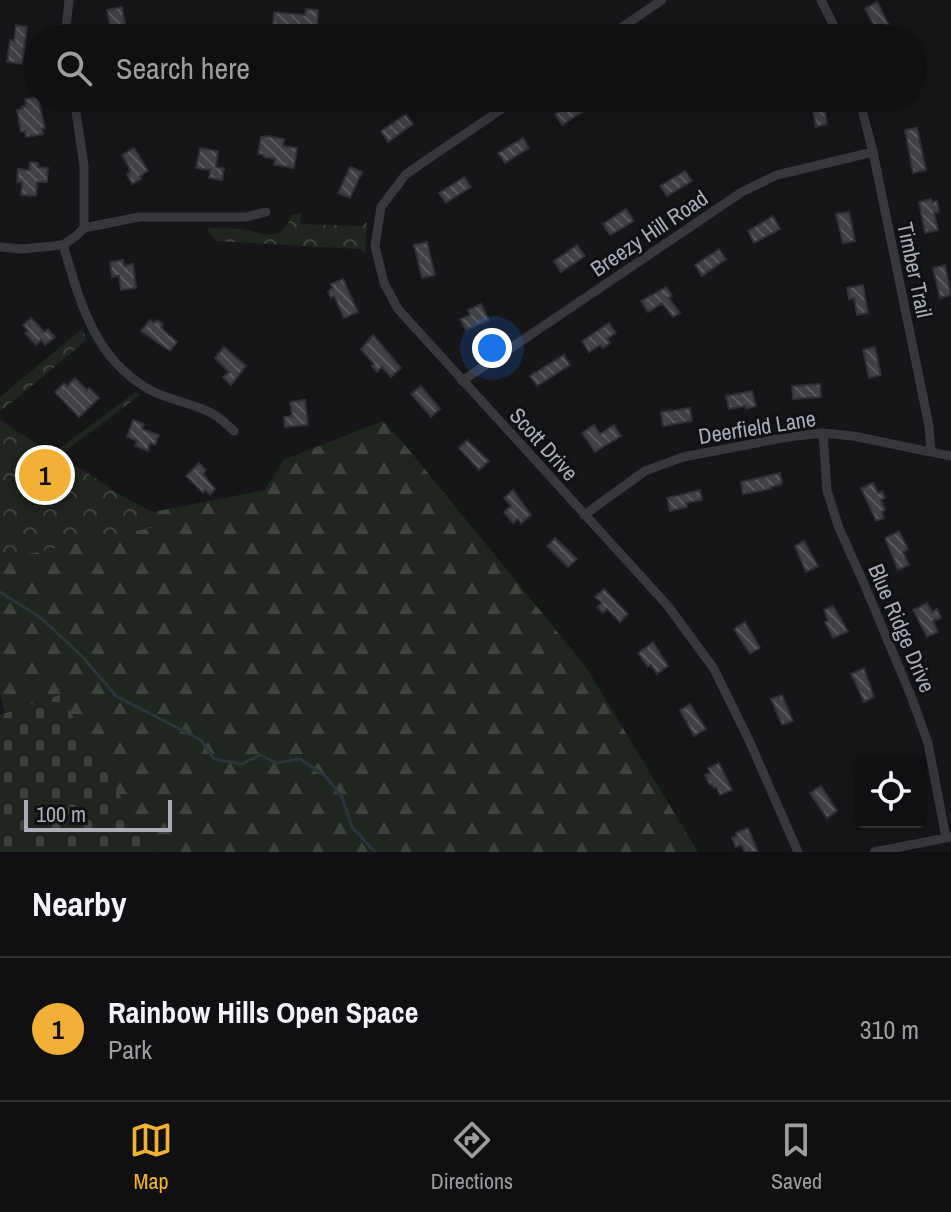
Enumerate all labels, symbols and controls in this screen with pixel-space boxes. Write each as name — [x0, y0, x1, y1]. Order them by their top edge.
search box — [24, 24, 927, 112]
icon: search — [52, 46, 96, 90]
text: Search here — [116, 48, 250, 88]
street label: Breezy Hill Road — [585, 183, 713, 283]
street label: Timber Trail — [890, 220, 940, 320]
your location — [472, 328, 512, 368]
street label: Scott Drive — [503, 401, 585, 487]
street label: Deerfield Lane — [696, 403, 818, 451]
pin: 1 — [19, 445, 71, 505]
street label: Blue Ridge Drive — [861, 559, 943, 697]
map controls — [855, 756, 927, 828]
button: locate — [855, 756, 927, 828]
scale bar — [24, 796, 172, 832]
text: 100 m — [36, 799, 86, 829]
text: Nearby — [32, 881, 127, 927]
text: Rainbow Hills Open Space — [108, 992, 418, 1032]
text: 1 — [52, 1012, 64, 1047]
text: 310 m — [860, 1012, 919, 1047]
text: Park — [108, 1032, 152, 1067]
tab: Map — [129, 1118, 173, 1196]
tab: Directions — [431, 1118, 513, 1196]
tab: Saved — [771, 1118, 822, 1196]

